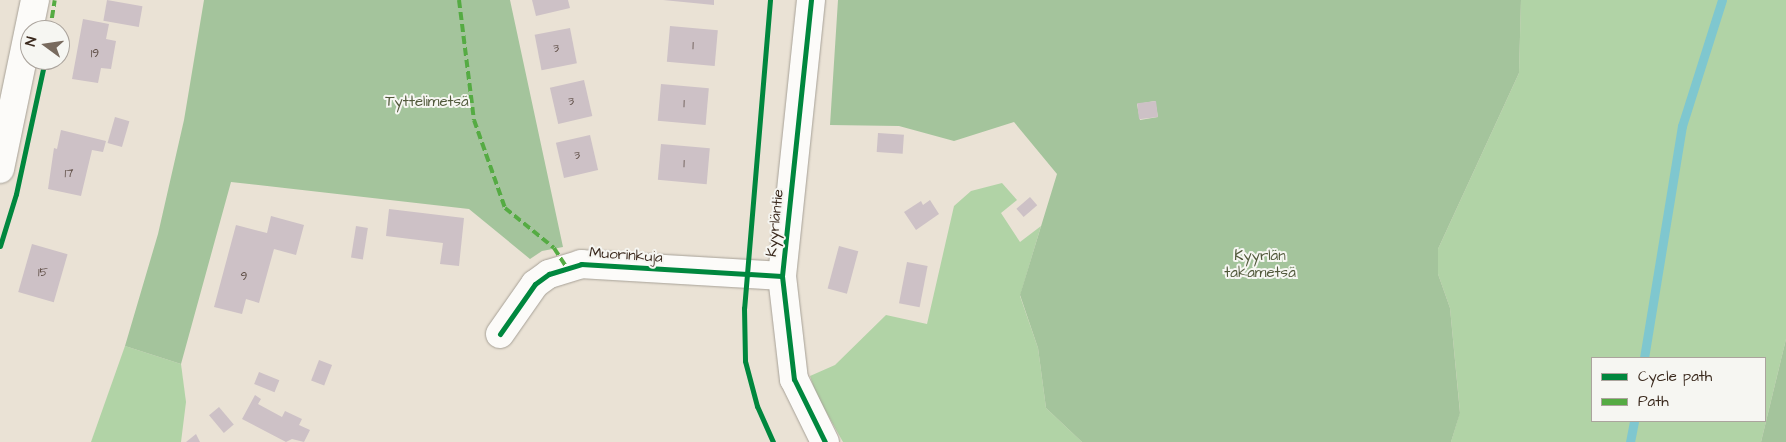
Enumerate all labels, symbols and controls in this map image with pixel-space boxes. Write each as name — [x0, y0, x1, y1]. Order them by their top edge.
north arrow — [20, 20, 70, 70]
text: N — [21, 35, 42, 48]
house number: 1 — [692, 39, 694, 53]
house number: 3 — [553, 42, 559, 56]
house number: 19 — [91, 47, 99, 61]
park label: Tyttelimetsä — [385, 93, 469, 111]
house number: 3 — [568, 95, 574, 109]
house number: 1 — [683, 97, 685, 111]
house number: 3 — [574, 149, 580, 163]
house number: 1 — [683, 157, 685, 171]
house number: 17 — [65, 167, 73, 181]
street label: Kyyrläntie — [763, 188, 787, 258]
street label: Muorinkuja — [589, 243, 663, 267]
park label: Kyyrlän takametsä — [1224, 246, 1296, 281]
house number: 15 — [38, 266, 48, 280]
house number: 9 — [241, 270, 247, 284]
legend — [1591, 357, 1766, 422]
text: Cycle path — [1638, 366, 1712, 387]
text: Path — [1638, 391, 1669, 412]

